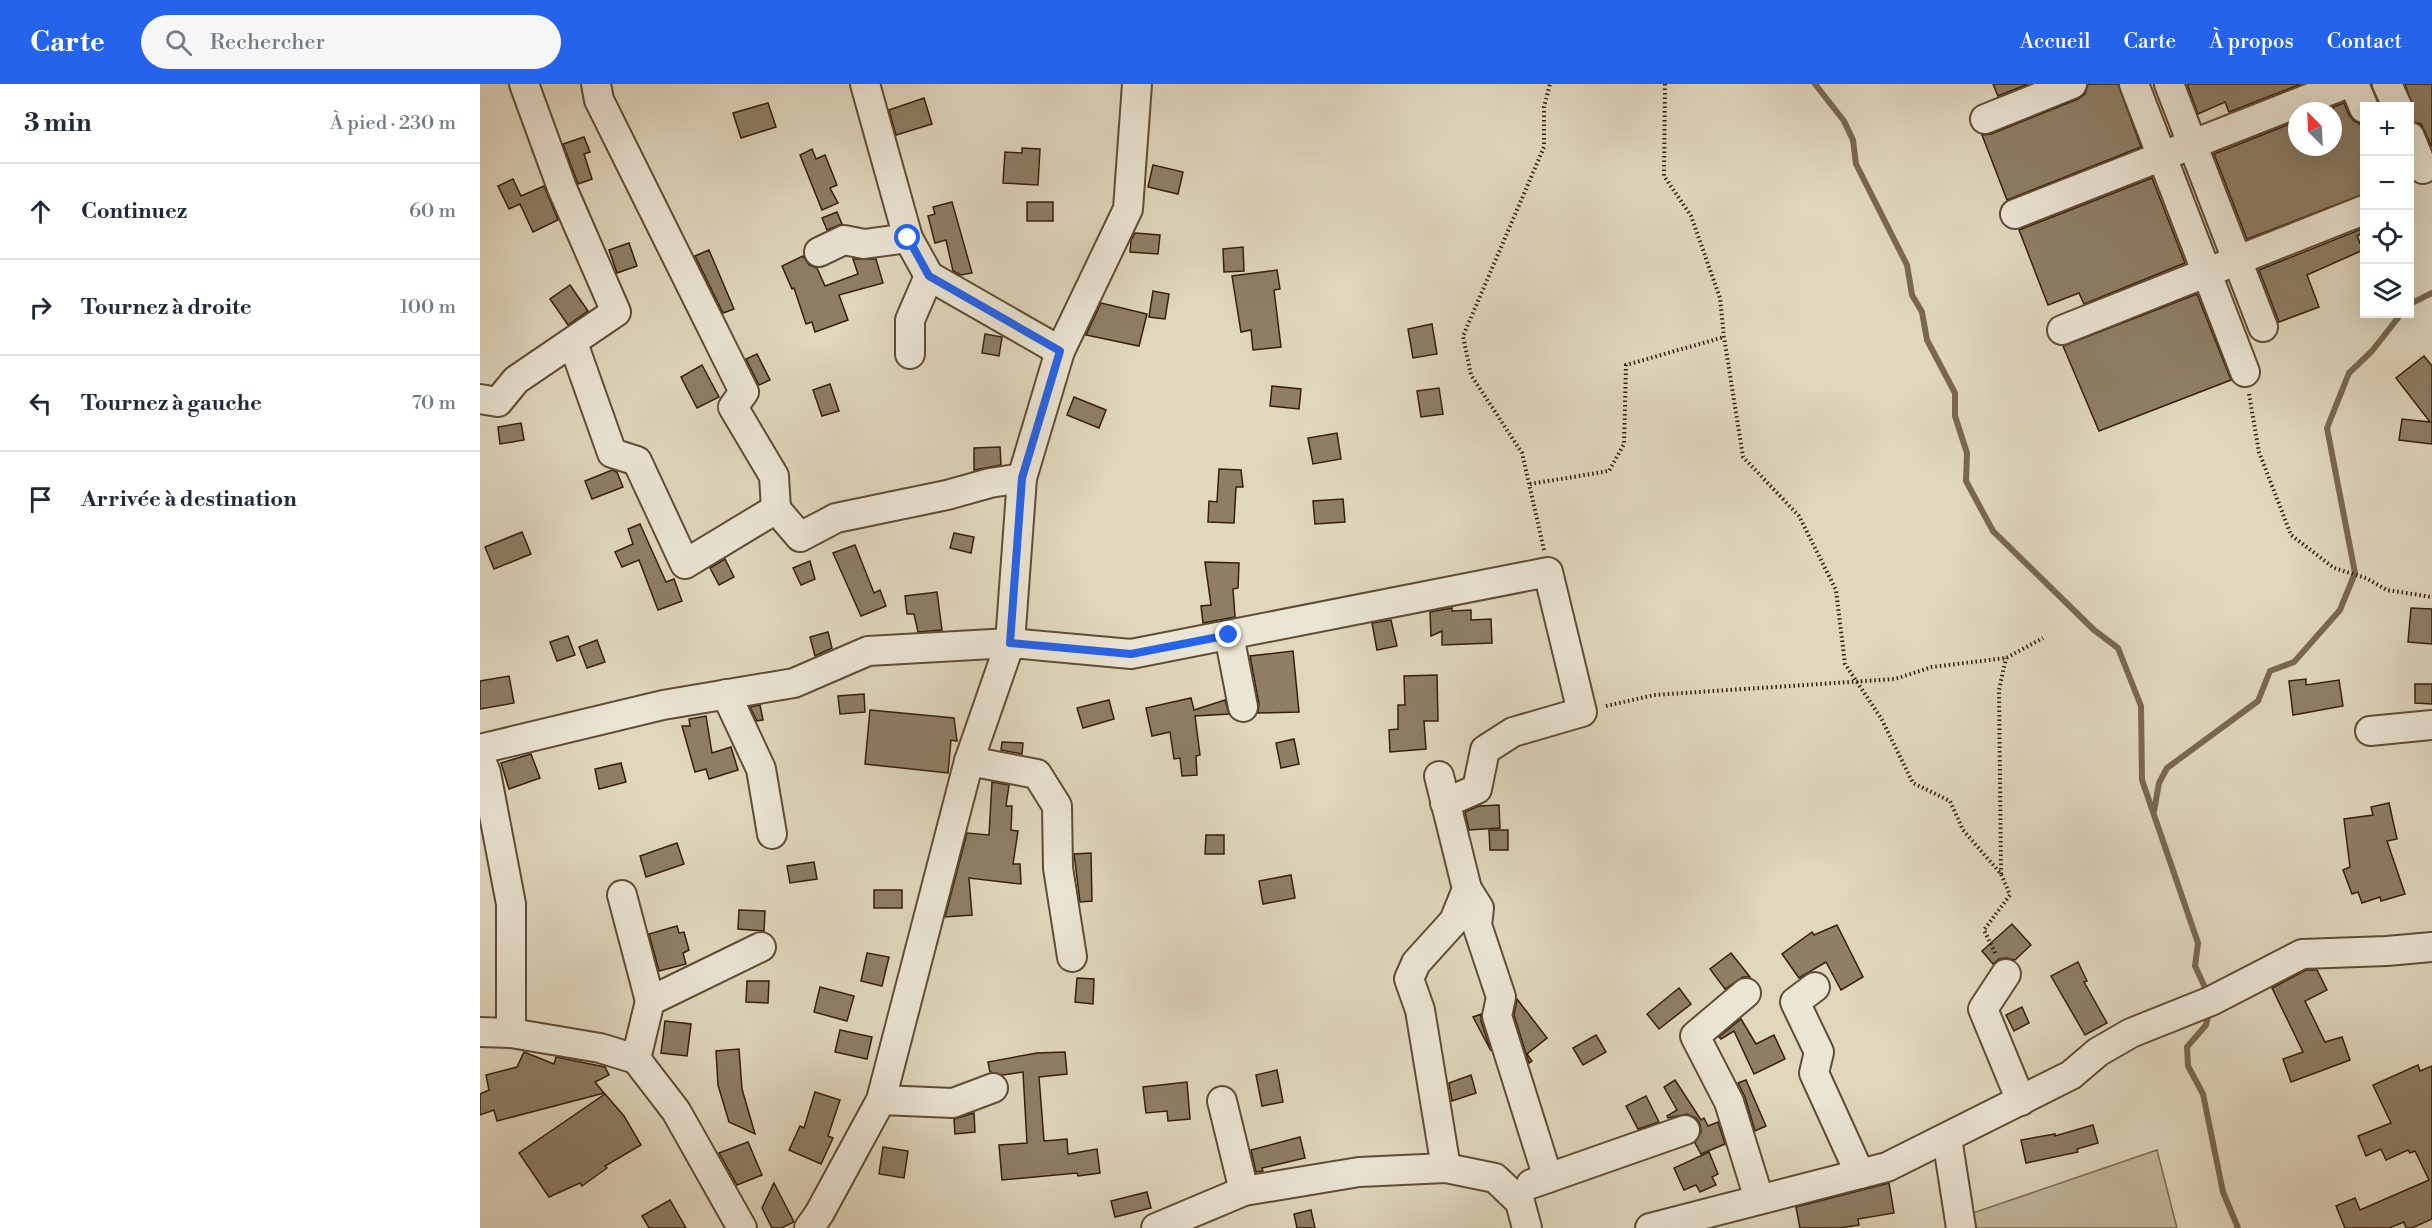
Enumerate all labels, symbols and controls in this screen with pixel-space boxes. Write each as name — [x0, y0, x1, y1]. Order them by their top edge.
search box — [141, 15, 561, 69]
text: Carte — [30, 25, 105, 60]
icon: search — [162, 26, 195, 59]
text: Rechercher — [210, 29, 325, 56]
text: Accueil — [2020, 29, 2091, 55]
text: Carte — [2124, 29, 2176, 55]
text: À propos — [2209, 29, 2294, 55]
text: Contact — [2327, 29, 2402, 55]
north arrow — [2288, 102, 2342, 156]
map controls — [2360, 102, 2414, 318]
button: + — [2360, 102, 2414, 156]
text: 3 min — [24, 107, 92, 139]
text: À pied · 230 m — [330, 111, 456, 136]
button: − — [2360, 156, 2414, 210]
icon: ahead — [24, 195, 57, 228]
text: Continuez — [81, 198, 187, 225]
text: 60 m — [409, 199, 456, 224]
button: locate — [2360, 210, 2414, 264]
route start — [894, 224, 920, 250]
button: layers — [2360, 264, 2414, 318]
icon: right — [24, 291, 57, 324]
text: Tournez à droite — [81, 294, 252, 321]
text: 100 m — [400, 295, 456, 320]
icon: left — [24, 387, 57, 420]
text: Tournez à gauche — [81, 390, 262, 417]
text: 70 m — [412, 391, 456, 416]
icon: arrive — [24, 483, 57, 516]
text: Arrivée à destination — [81, 486, 297, 513]
route end — [1215, 621, 1241, 647]

